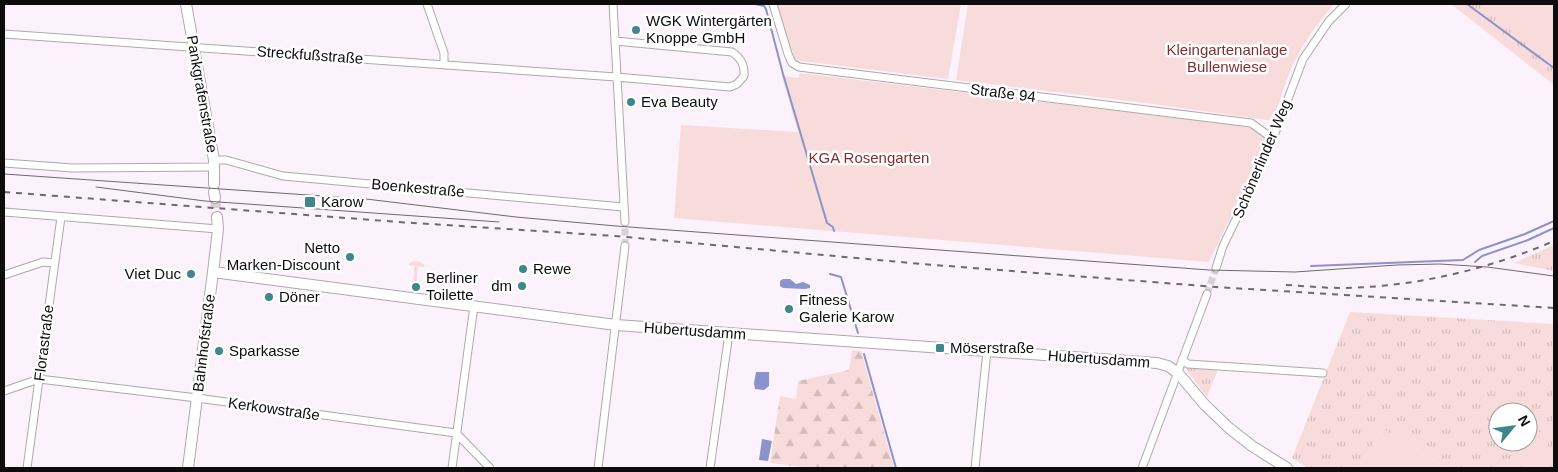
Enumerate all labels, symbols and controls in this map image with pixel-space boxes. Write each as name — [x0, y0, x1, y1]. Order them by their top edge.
place label: WGK Wintergärten Knoppe GmbH — [646, 12, 772, 46]
marker: WGK Wintergärten Knoppe GmbH — [630, 24, 642, 36]
street label: Pankgrafenstraße — [184, 34, 221, 154]
park label: Kleingartenanlage Bullenwiese — [1167, 41, 1287, 75]
street label: Streckfußstraße — [256, 42, 364, 67]
street label: Straße 94 — [969, 80, 1037, 105]
place label: Eva Beauty — [641, 93, 718, 110]
marker: Eva Beauty — [625, 96, 637, 108]
street label: Schönerlinder Weg — [1229, 97, 1294, 221]
park label: KGA Rosengarten — [809, 149, 929, 166]
street label: Boenkestraße — [371, 175, 465, 200]
place label: Karow — [321, 193, 364, 210]
marker: Karow — [303, 195, 317, 209]
place label: Netto Marken-Discount — [227, 239, 341, 273]
marker: Netto Marken-Discount — [344, 251, 356, 263]
place label: Rewe — [533, 260, 571, 277]
marker: Rewe — [517, 263, 529, 275]
place label: Viet Duc — [125, 265, 181, 282]
marker: Viet Duc — [185, 268, 197, 280]
place label: Berliner Toilette — [426, 269, 478, 303]
place label: dm — [491, 277, 512, 294]
marker: dm — [516, 280, 528, 292]
marker: Berliner Toilette — [410, 281, 422, 293]
place label: Döner — [279, 288, 320, 305]
marker: Döner — [263, 291, 275, 303]
place label: Fitness Galerie Karow — [799, 291, 894, 325]
street label: Bahnhofstraße — [189, 293, 218, 393]
marker: Fitness Galerie Karow — [783, 303, 795, 315]
street label: Florastraße — [30, 304, 57, 382]
street label: Hubertusdamm — [643, 318, 747, 343]
place label: Möserstraße — [950, 339, 1034, 356]
place label: Sparkasse — [229, 342, 300, 359]
marker: Möserstraße — [934, 342, 946, 354]
marker: Sparkasse — [213, 345, 225, 357]
street label: Hubertusdamm — [1047, 346, 1151, 371]
street label: Kerkowstraße — [227, 394, 321, 423]
north arrow — [1488, 402, 1538, 452]
text: N — [1515, 412, 1534, 429]

